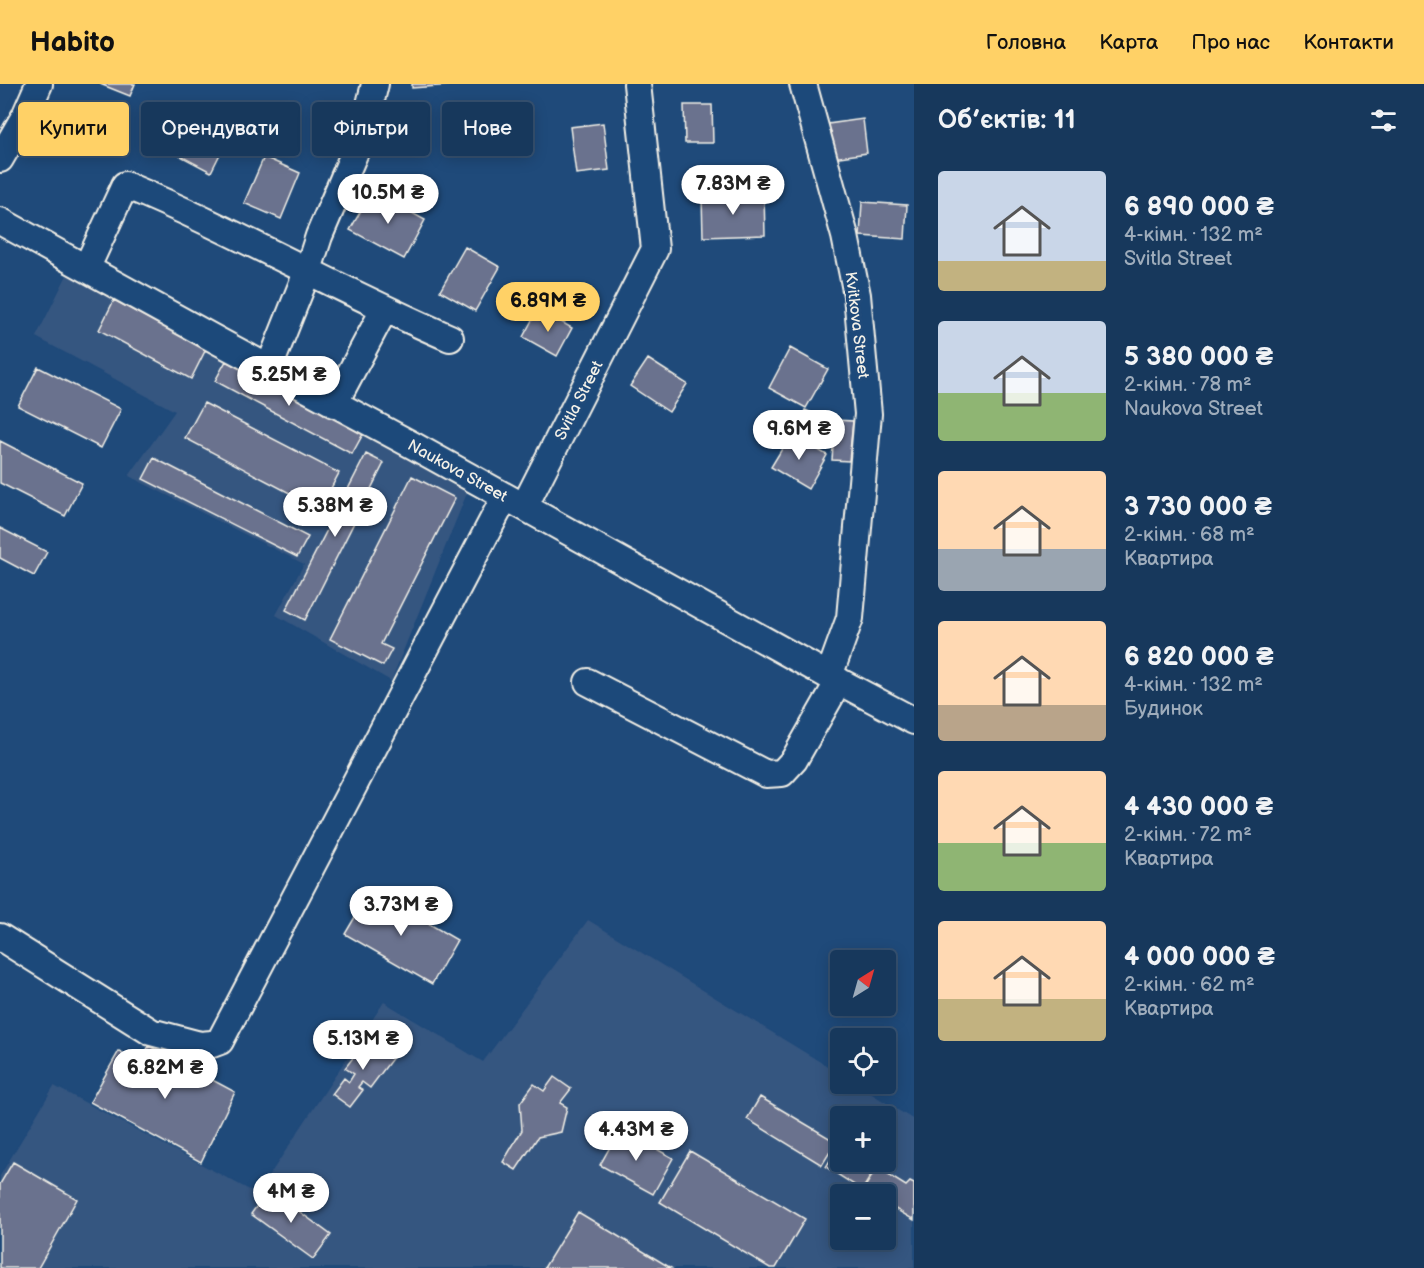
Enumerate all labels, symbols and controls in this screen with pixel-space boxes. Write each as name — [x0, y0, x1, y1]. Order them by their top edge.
text: Habito — [30, 26, 115, 59]
text: Головна — [986, 30, 1066, 55]
text: Карта — [1099, 30, 1158, 55]
text: Про нас — [1191, 30, 1270, 55]
text: Контакти — [1303, 30, 1394, 55]
chip: Купити — [18, 102, 129, 156]
chip: Орендувати — [141, 102, 300, 156]
chip: Фільтри — [312, 102, 430, 156]
chip: Нове — [442, 102, 533, 156]
icon: filters — [1367, 104, 1400, 137]
text: Об’єктів: 11 — [938, 105, 1076, 136]
pin: 7.83M ₴ — [678, 165, 788, 216]
text: 7.83M ₴ — [695, 172, 771, 196]
pin: 10.5M ₴ — [333, 174, 443, 225]
text: 10.5M ₴ — [352, 181, 424, 205]
text: 6 890 000 ₴ — [1124, 192, 1274, 223]
icon: home — [986, 195, 1058, 267]
text: 4-кімн. · 132 m² — [1124, 223, 1263, 247]
text: Svitla Street — [1124, 247, 1232, 271]
street label: Kvitkova Street — [841, 271, 873, 380]
pin: 6.89M ₴ — [493, 282, 603, 333]
text: 6.89M ₴ — [510, 289, 586, 313]
text: 5 380 000 ₴ — [1124, 342, 1273, 373]
icon: home — [986, 345, 1058, 417]
pin: 5.25M ₴ — [234, 356, 344, 407]
street label: Svitla Street — [551, 358, 607, 444]
text: 5.25M ₴ — [251, 363, 327, 387]
text: 2-кімн. · 78 m² — [1124, 373, 1252, 397]
text: Naukova Street — [1124, 397, 1263, 421]
pin: 9.6M ₴ — [750, 410, 848, 461]
text: 9.6M ₴ — [767, 417, 831, 441]
street label: Naukova Street — [404, 436, 511, 507]
pin: 5.38M ₴ — [280, 487, 390, 538]
text: 3 730 000 ₴ — [1124, 492, 1272, 523]
text: 5.38M ₴ — [297, 494, 373, 518]
icon: home — [986, 495, 1058, 567]
text: 2-кімн. · 68 m² — [1124, 523, 1255, 547]
text: Квартира — [1124, 547, 1214, 571]
text: 6 820 000 ₴ — [1124, 642, 1274, 673]
icon: home — [986, 645, 1058, 717]
text: 4-кімн. · 132 m² — [1124, 673, 1263, 697]
text: Будинок — [1124, 697, 1203, 721]
text: 4 430 000 ₴ — [1124, 792, 1273, 823]
icon: home — [986, 795, 1058, 867]
text: 2-кімн. · 72 m² — [1124, 823, 1252, 847]
text: Квартира — [1124, 847, 1214, 871]
pin: 3.73M ₴ — [346, 886, 456, 937]
text: 3.73M ₴ — [364, 893, 438, 917]
text: 4 000 000 ₴ — [1124, 942, 1275, 973]
icon: home — [986, 945, 1058, 1017]
north arrow — [830, 950, 896, 1016]
map controls — [830, 950, 896, 1250]
text: 2-кімн. · 62 m² — [1124, 973, 1255, 997]
text: Квартира — [1124, 997, 1214, 1021]
pin: 5.13M ₴ — [308, 1020, 418, 1071]
text: 5.13M ₴ — [327, 1027, 399, 1051]
button: locate — [830, 1028, 896, 1094]
pin: 6.82M ₴ — [110, 1049, 220, 1100]
text: 6.82M ₴ — [127, 1056, 203, 1080]
button: + — [830, 1106, 896, 1172]
pin: 4.43M ₴ — [581, 1111, 691, 1162]
text: 4.43M ₴ — [598, 1118, 674, 1142]
pin: 4M ₴ — [255, 1173, 327, 1224]
text: 4M ₴ — [267, 1180, 315, 1204]
button: − — [830, 1184, 896, 1250]

